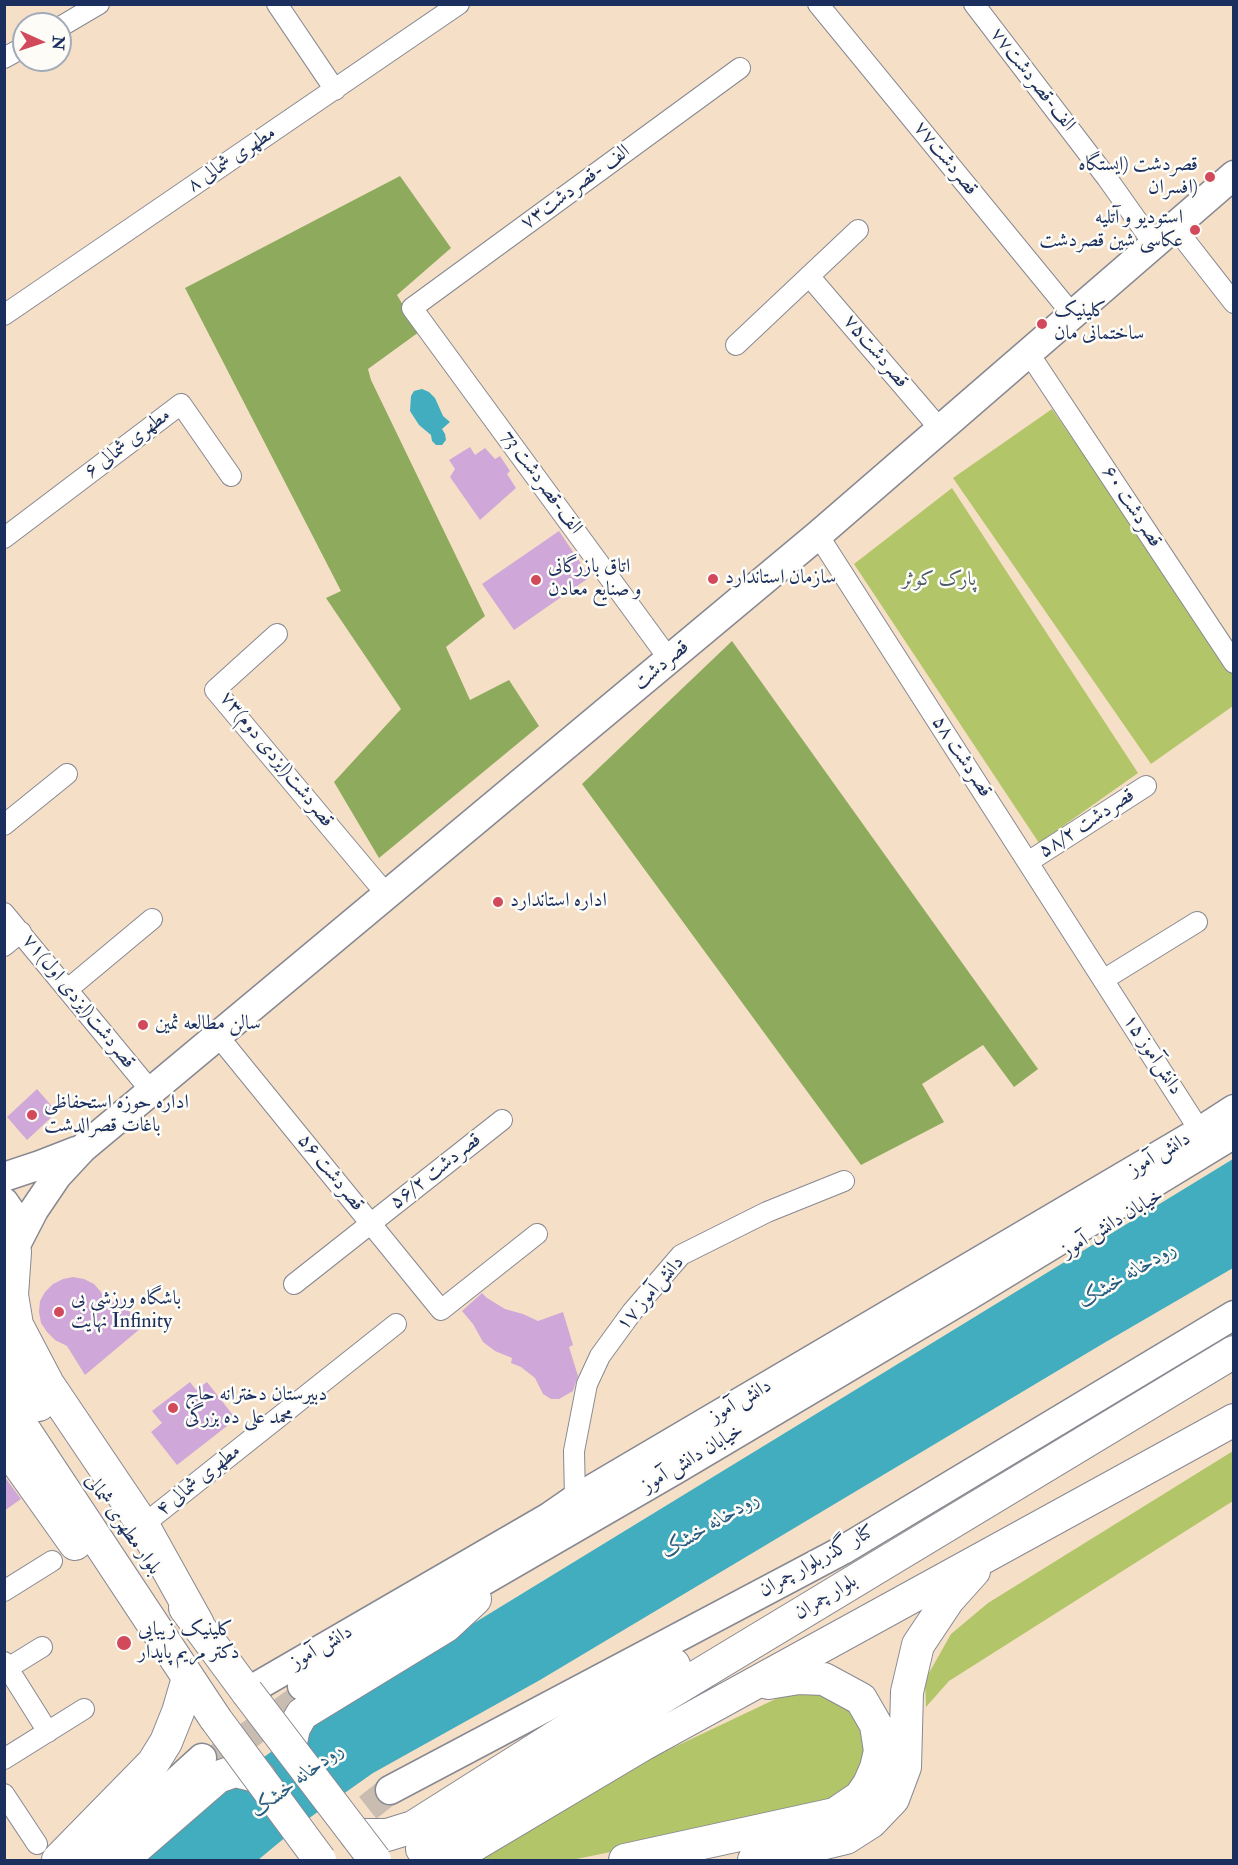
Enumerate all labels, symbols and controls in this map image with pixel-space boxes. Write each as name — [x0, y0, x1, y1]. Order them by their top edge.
north arrow — [12, 12, 72, 72]
street label: ۷۷الف-قصردشت — [984, 23, 1080, 137]
text: N — [48, 35, 68, 51]
street label: قصردشت۷۷ — [908, 117, 982, 201]
street label: ۸ مطهری شمالی — [183, 122, 281, 198]
street label: الف -قصردشت۷۳ — [517, 140, 635, 236]
place label: قصردشت (ایستگاه افسران) — [1078, 154, 1198, 201]
marker: قصردشت (ایستگاه افسران) — [1203, 170, 1217, 184]
place label: استودیو و آتلیه عکاسی شین قصردشت — [1039, 207, 1183, 254]
marker: استودیو و آتلیه عکاسی شین قصردشت — [1188, 223, 1202, 237]
place label: کلینیک ساختمانی مان — [1054, 300, 1144, 347]
street label: قصردشت۷۵ — [837, 310, 913, 394]
marker: کلینیک ساختمانی مان — [1035, 317, 1049, 331]
street label: ۶ مطهری شمالی — [80, 404, 176, 484]
street label: 73 الف-قصردشت — [495, 426, 587, 540]
street label: ۶۰ قصردشت — [1096, 462, 1166, 552]
place label: اتاق بازرگانی و صنایع معادن — [548, 556, 642, 603]
place label: سازمان استاندارد — [725, 567, 836, 591]
park label: پارک کوثر — [902, 569, 976, 593]
marker: سازمان استاندارد — [706, 572, 720, 586]
marker: اتاق بازرگانی و صنایع معادن — [529, 573, 543, 587]
street label: قصردشت — [629, 636, 695, 696]
street label: ۷۳قصردشت(ایزدی دوم) — [214, 687, 338, 833]
street label: قصردشت ۵۸ — [926, 712, 996, 802]
street label: ۵۸/۲ قصردشت — [1034, 784, 1140, 864]
place label: اداره استاندارد — [510, 890, 607, 914]
marker: اداره استاندارد — [491, 895, 505, 909]
street label: ۷۱قصردشت(ایزدی اول) — [16, 930, 140, 1074]
street label: دانش‌آموز ۱۵ — [1117, 1010, 1187, 1100]
place label: سالن مطالعه ثمین — [155, 1013, 261, 1037]
marker: سالن مطالعه ثمین — [136, 1018, 150, 1032]
place label: اداره حوزه استحفاظی باغات قصرالدشت — [44, 1092, 189, 1139]
marker: اداره حوزه استحفاظی باغات قصرالدشت — [25, 1108, 39, 1122]
street label: دانش آموز — [1124, 1128, 1196, 1182]
street label: ۵۶ قصردشت — [291, 1129, 369, 1217]
street label: ۵۶/۲ قصردشت — [385, 1129, 487, 1215]
street label: خیابان دانش آموز — [1058, 1184, 1168, 1264]
water label: رودخانه خشک — [1075, 1237, 1181, 1315]
street label: دانش‌آموز ۱۷ — [612, 1252, 690, 1336]
place label: باشگاه ورزشی بی نهایت Infinity — [71, 1288, 181, 1335]
marker: باشگاه ورزشی بی نهایت Infinity — [52, 1305, 66, 1319]
street label: دانش آموز — [705, 1375, 777, 1429]
place label: دبیرستان دخترانه حاج محمد علی ده بزرگی — [185, 1384, 327, 1431]
marker: دبیرستان دخترانه حاج محمد علی ده بزرگی — [166, 1401, 180, 1415]
street label: خیابان دانش آموز — [638, 1419, 748, 1499]
street label: ۴ مطهری شمالی — [152, 1440, 246, 1522]
street label: بلوار مطهرى شمالى — [78, 1470, 166, 1580]
water label: رودخانه خشک — [658, 1487, 764, 1565]
street label: کنار گذربلوار چمران — [755, 1520, 879, 1604]
street label: بلوار چمران — [790, 1570, 862, 1626]
place label: کلینیک زیبایی دکتر مریم پایدار — [138, 1619, 239, 1666]
street label: دانش آموز — [286, 1621, 358, 1675]
marker: کلینیک زیبایی دکتر مریم پایدار — [115, 1634, 133, 1652]
water label: رودخانه خشک — [247, 1738, 349, 1824]

